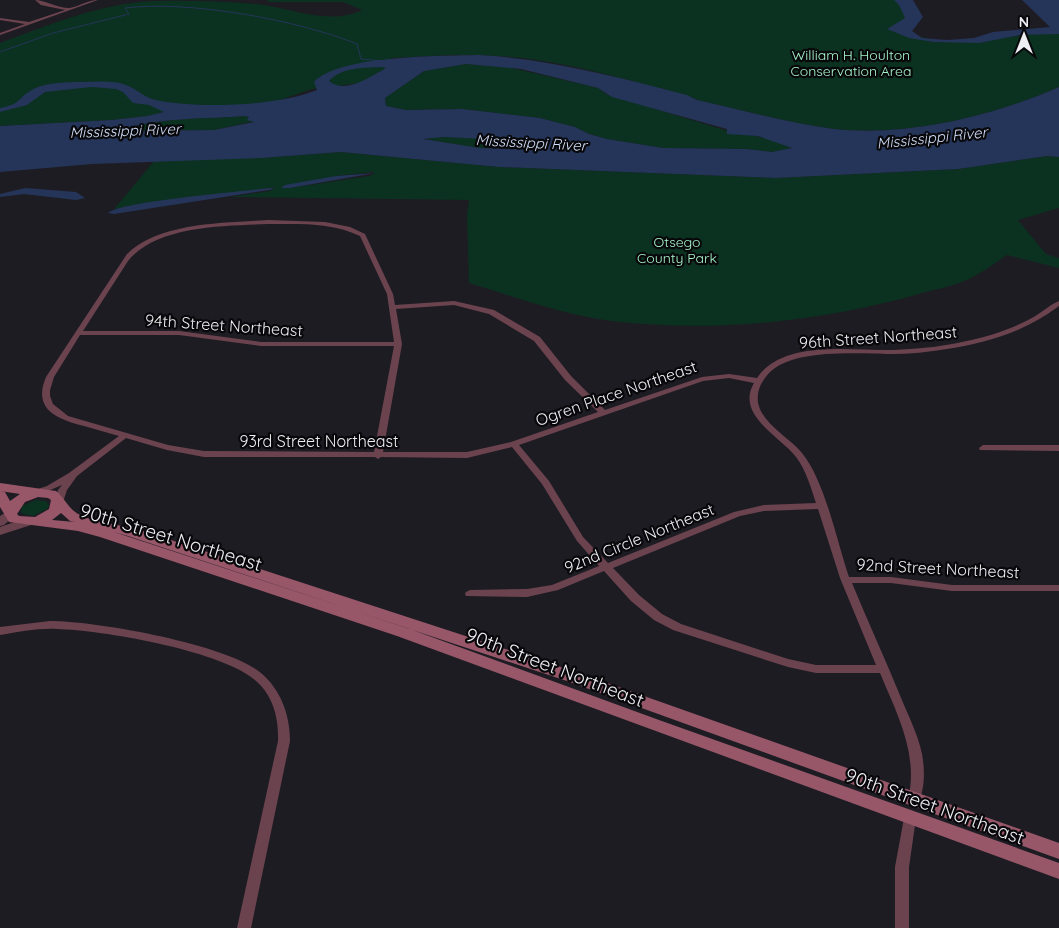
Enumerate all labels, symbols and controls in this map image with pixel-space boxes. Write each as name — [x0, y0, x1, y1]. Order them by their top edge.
north arrow — [999, 10, 1049, 60]
text: N — [1019, 13, 1029, 31]
park label: William H. Houlton Conservation Area — [791, 46, 911, 80]
water label: Mississippi River — [69, 119, 183, 142]
water label: Mississippi River — [876, 122, 990, 153]
water label: Mississippi River — [475, 130, 589, 155]
park label: Otsego County Park — [637, 233, 717, 267]
street label: 94th Street Northeast — [144, 310, 304, 340]
street label: 96th Street Northeast — [798, 322, 958, 352]
street label: Ogren Place Northeast — [533, 356, 699, 430]
street label: 93rd Street Northeast — [240, 431, 399, 451]
street label: 90th Street Northeast — [77, 498, 265, 576]
street label: 92nd Circle Northeast — [561, 499, 717, 577]
street label: 92nd Street Northeast — [856, 554, 1020, 582]
street label: 90th Street Northeast — [462, 622, 648, 712]
street label: 90th Street Northeast — [842, 762, 1028, 850]

